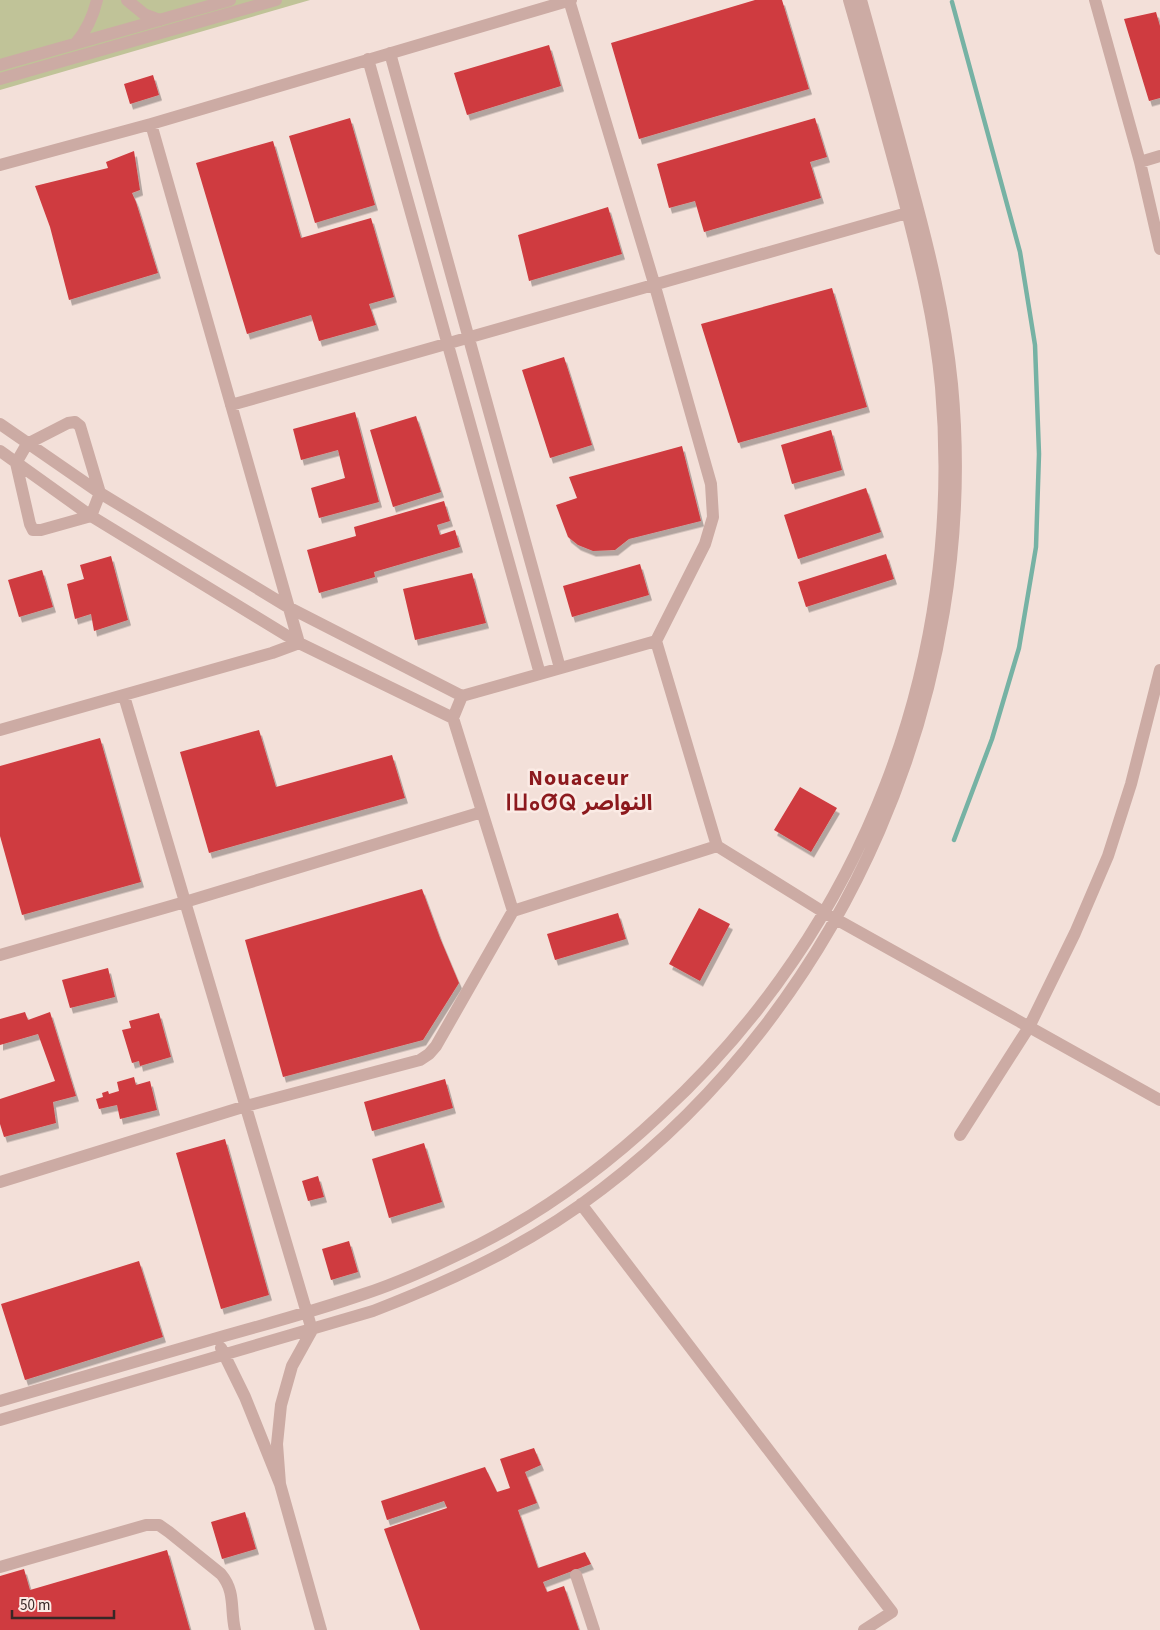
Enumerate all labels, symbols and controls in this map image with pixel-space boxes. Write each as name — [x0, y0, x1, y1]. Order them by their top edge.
district label: Nouaceur ⵏⵡⴰⵚⵕ النواصر — [506, 762, 652, 819]
scale bar — [12, 1588, 115, 1620]
text: 50 m — [20, 1595, 50, 1616]

